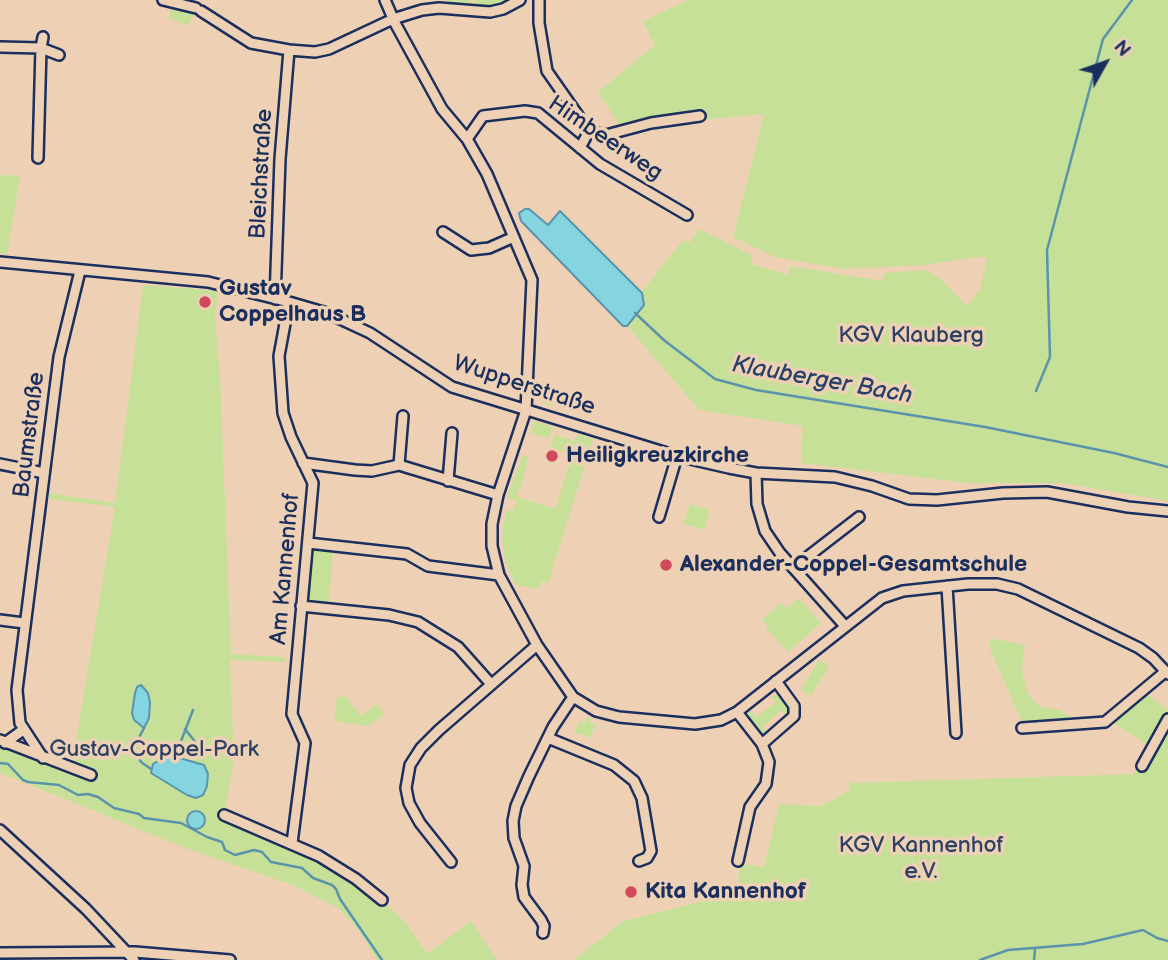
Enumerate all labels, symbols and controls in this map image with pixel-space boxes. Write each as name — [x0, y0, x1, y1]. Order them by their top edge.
north arrow — [1070, 28, 1140, 98]
text: N — [1108, 36, 1135, 62]
street label: Himbeerweg — [543, 91, 667, 187]
street label: Bleichstraße — [245, 108, 279, 240]
place label: Gustav Coppelhaus B — [219, 275, 366, 329]
marker: Gustav Coppelhaus B — [197, 294, 213, 310]
park label: KGV Klauberg — [838, 322, 984, 350]
street label: Wupperstraße — [450, 350, 598, 422]
water label: Klauberger Bach — [730, 351, 914, 411]
street label: Baumstraße — [9, 371, 51, 499]
place label: Heiligkreuzkirche — [566, 442, 749, 470]
marker: Heiligkreuzkirche — [544, 448, 560, 464]
street label: Am Kannenhof — [266, 492, 306, 646]
place label: Alexander-Coppel-Gesamtschule — [680, 551, 1027, 579]
marker: Alexander-Coppel-Gesamtschule — [658, 557, 674, 573]
park label: Gustav-Coppel-Park — [49, 736, 259, 764]
park label: KGV Kannenhof e.V. — [838, 832, 1004, 886]
place label: Kita Kannenhof — [645, 878, 806, 906]
marker: Kita Kannenhof — [623, 884, 639, 900]

